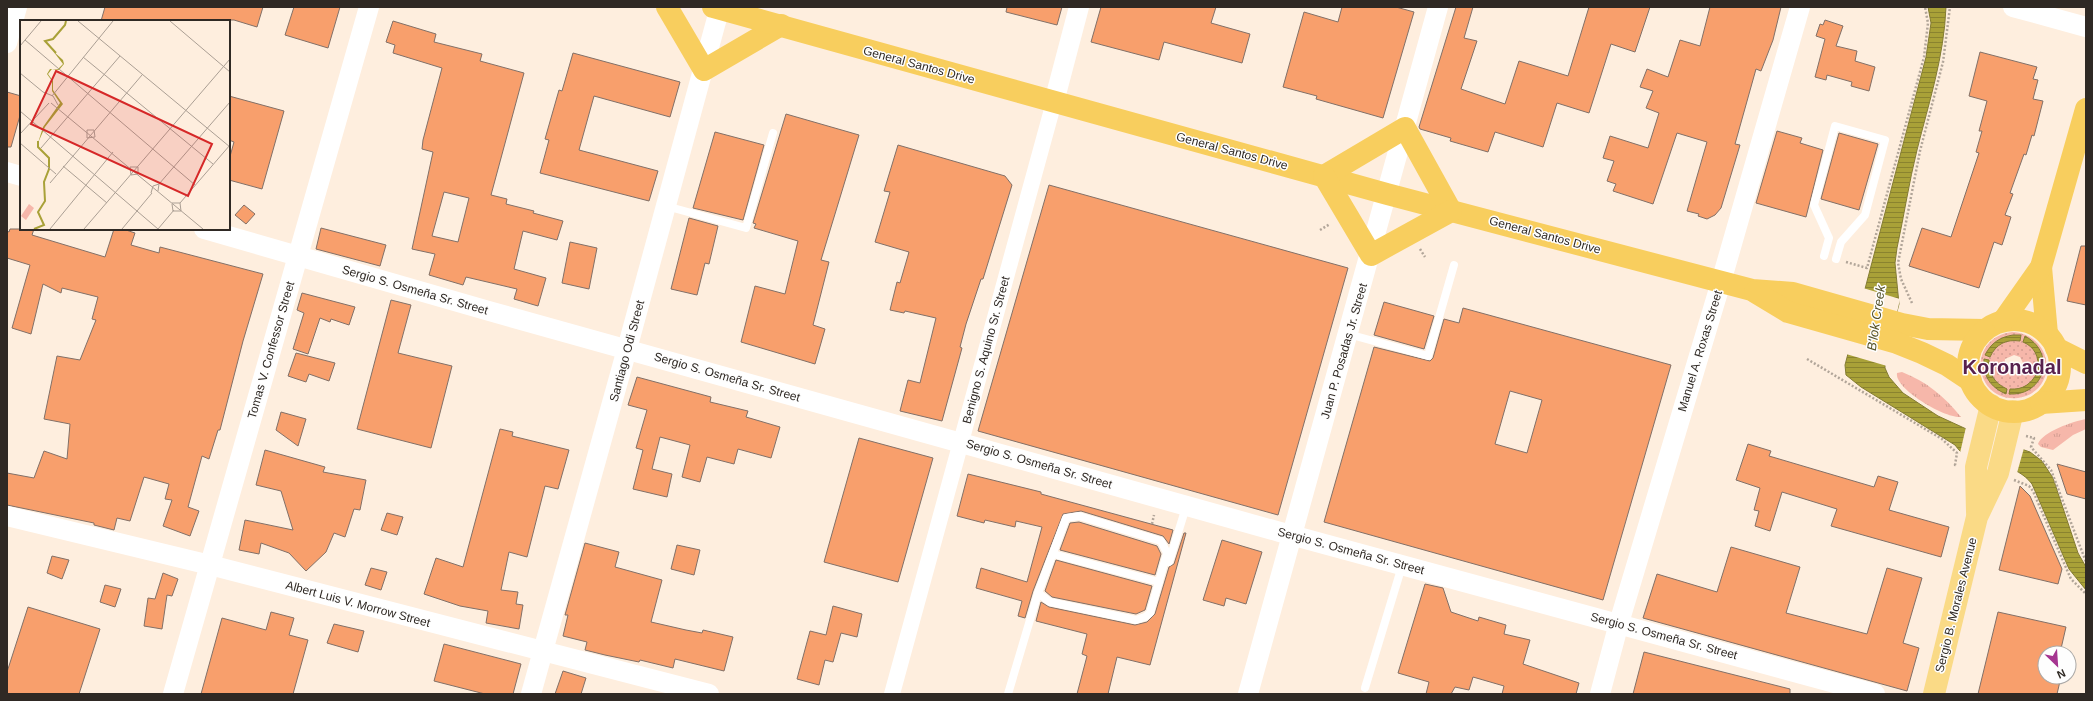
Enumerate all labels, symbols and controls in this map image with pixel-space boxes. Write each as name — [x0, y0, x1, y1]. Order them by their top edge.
inset map — [20, 20, 230, 230]
street label: General Santos Drive — [862, 43, 977, 87]
street label: General Santos Drive — [1175, 129, 1290, 173]
street label: General Santos Drive — [1488, 213, 1603, 257]
street label: Sergio S. Osmeña Sr. Street — [340, 262, 490, 318]
street label: Benigno S. Aquino Sr. Street — [960, 274, 1013, 425]
street label: Tomas V. Confessor Street — [245, 279, 298, 420]
street label: Juan P. Posadas Jr. Street — [1318, 281, 1370, 420]
water label: B'lok Creek — [1864, 283, 1888, 352]
street label: Manuel A. Roxas Street — [1675, 288, 1725, 413]
street label: Santiago Odi Street — [607, 298, 647, 403]
street label: Sergio S. Osmeña Sr. Street — [652, 349, 802, 405]
district label: Koronadal — [1963, 356, 2061, 378]
street label: Sergio S. Osmeña Sr. Street — [964, 436, 1114, 492]
street label: Sergio S. Osmeña Sr. Street — [1276, 525, 1427, 578]
street label: Sergio B. Morales Avenue — [1932, 536, 1980, 674]
street label: Albert Luis V. Morrow Street — [284, 578, 432, 630]
street label: Sergio S. Osmeña Sr. Street — [1589, 610, 1740, 663]
north arrow — [2037, 645, 2077, 685]
text: N — [2055, 667, 2067, 681]

